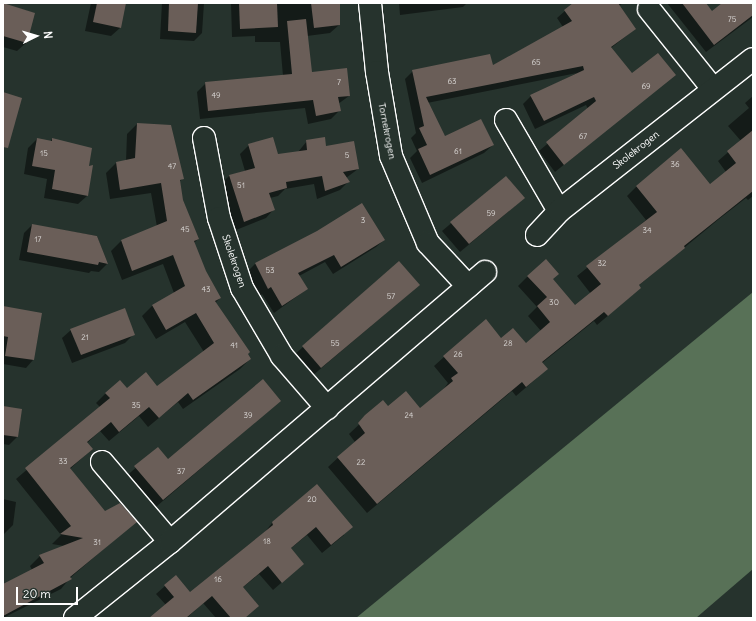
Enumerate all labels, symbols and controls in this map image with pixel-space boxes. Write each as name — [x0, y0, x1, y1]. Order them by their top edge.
house number: 75 — [728, 15, 736, 25]
north arrow — [16, 16, 56, 56]
text: N — [41, 31, 55, 39]
house number: 65 — [531, 58, 541, 68]
house number: 63 — [447, 77, 457, 87]
house number: 7 — [337, 78, 341, 88]
house number: 69 — [641, 82, 651, 92]
house number: 49 — [211, 91, 221, 101]
street label: Tornekrogen — [376, 102, 398, 160]
street label: Skolekrogen — [611, 128, 661, 172]
house number: 67 — [579, 132, 587, 142]
house number: 61 — [454, 147, 462, 157]
house number: 15 — [40, 149, 48, 159]
house number: 5 — [345, 151, 349, 161]
house number: 36 — [670, 160, 680, 170]
house number: 47 — [168, 162, 176, 172]
house number: 51 — [237, 181, 245, 191]
house number: 59 — [486, 209, 496, 219]
house number: 3 — [361, 216, 365, 226]
house number: 45 — [180, 225, 190, 235]
house number: 34 — [642, 226, 652, 236]
street label: Skolekrogen — [219, 233, 249, 289]
house number: 17 — [34, 235, 42, 245]
house number: 32 — [598, 259, 606, 269]
house number: 53 — [265, 266, 275, 276]
house number: 43 — [201, 285, 211, 295]
house number: 57 — [387, 292, 395, 302]
house number: 30 — [549, 298, 559, 308]
house number: 21 — [81, 333, 89, 343]
house number: 55 — [330, 339, 340, 349]
house number: 28 — [504, 339, 512, 349]
house number: 41 — [230, 341, 238, 351]
house number: 26 — [454, 350, 462, 360]
house number: 35 — [131, 401, 141, 411]
house number: 39 — [243, 411, 253, 421]
house number: 24 — [405, 411, 413, 421]
house number: 33 — [58, 457, 68, 467]
house number: 22 — [357, 458, 365, 468]
house number: 37 — [177, 467, 185, 477]
house number: 20 — [307, 495, 317, 505]
house number: 18 — [263, 537, 271, 547]
house number: 31 — [93, 538, 101, 548]
house number: 16 — [214, 575, 222, 585]
scale bar — [18, 579, 80, 605]
text: 20 m — [23, 586, 51, 601]

